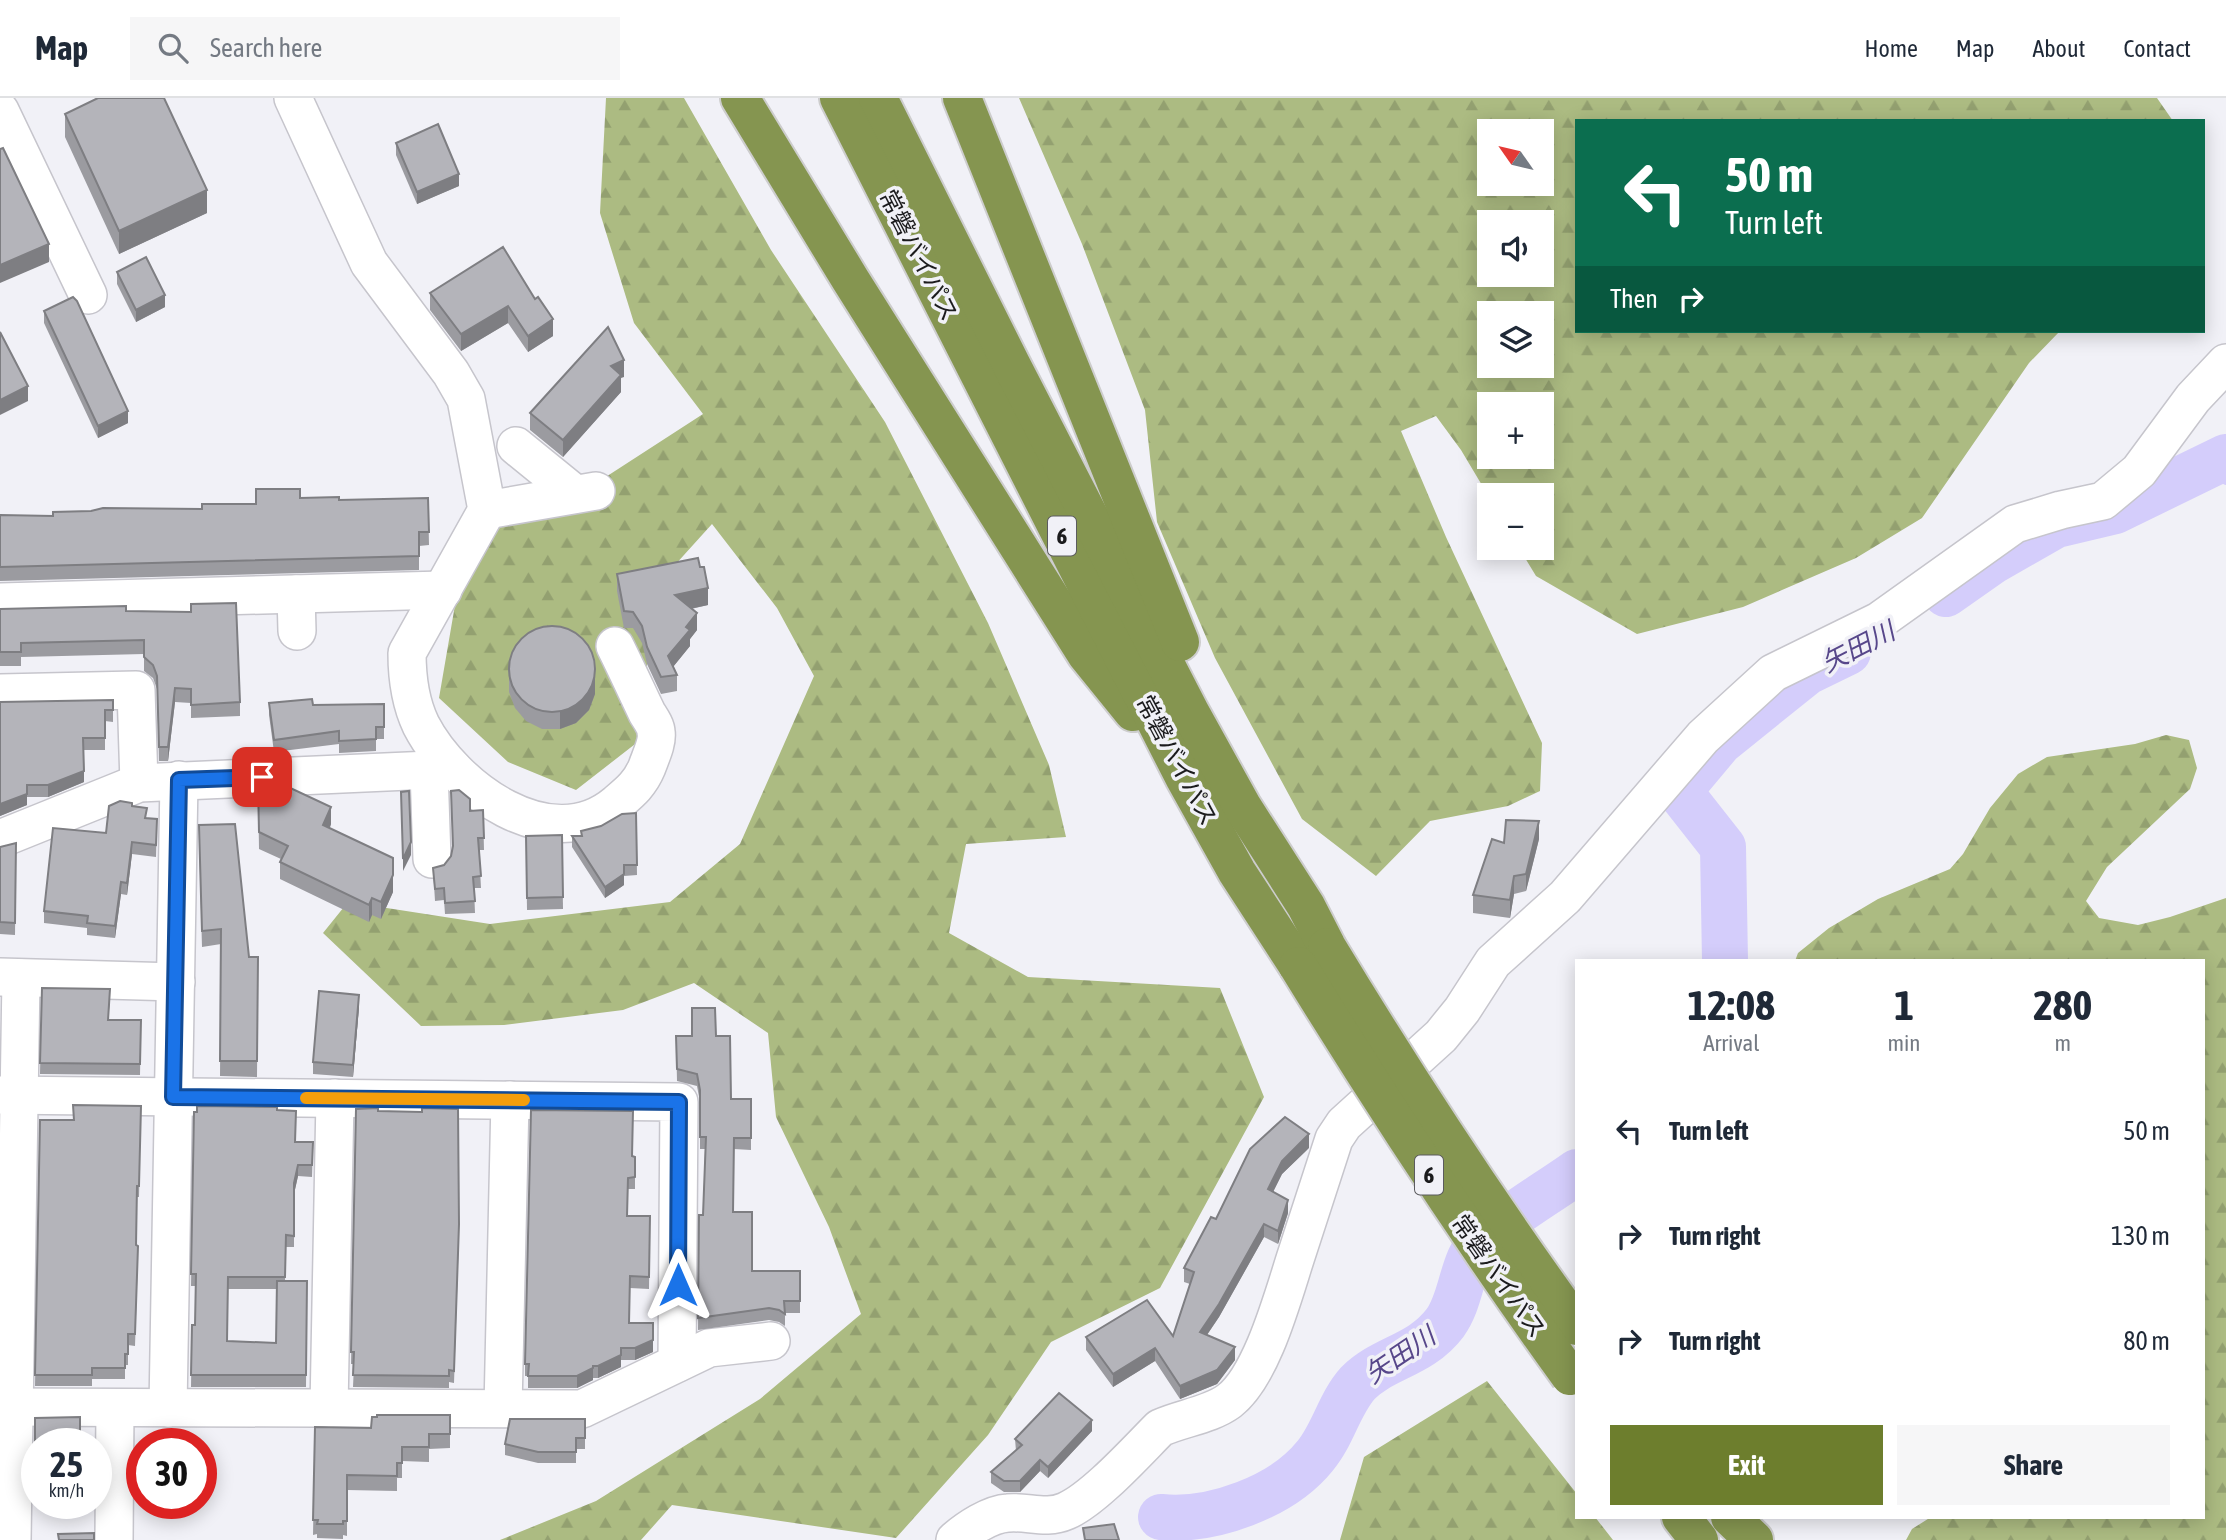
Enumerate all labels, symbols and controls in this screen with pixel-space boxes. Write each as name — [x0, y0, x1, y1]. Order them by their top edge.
search box — [130, 17, 620, 80]
text: Map — [35, 29, 88, 67]
icon: search — [154, 29, 192, 67]
text: Search here — [210, 33, 322, 63]
text: Home — [1864, 35, 1918, 62]
text: Map — [1956, 35, 1994, 62]
text: About — [2032, 35, 2085, 62]
text: Contact — [2123, 35, 2191, 62]
north arrow — [1477, 119, 1554, 196]
map controls — [1477, 119, 1554, 560]
text: 50 m — [1725, 146, 1813, 202]
icon: left — [1610, 147, 1701, 238]
street label: 常磐バイパス — [874, 185, 964, 325]
text: Turn left — [1725, 204, 1823, 241]
button: sound — [1477, 210, 1554, 287]
icon: right — [1672, 280, 1710, 318]
text: Then — [1610, 284, 1658, 314]
button: layers — [1477, 301, 1554, 378]
button: + — [1477, 392, 1554, 469]
button: − — [1477, 483, 1554, 560]
road number: 6 — [1048, 516, 1076, 556]
water label: 矢田川 — [1816, 615, 1902, 678]
street label: 常磐バイパス — [1131, 690, 1223, 830]
pin — [232, 747, 292, 807]
icon: arrive — [243, 758, 281, 796]
text: 12:08 — [1688, 981, 1775, 1029]
text: 1 — [1894, 981, 1914, 1029]
text: 280 — [2033, 981, 2092, 1029]
text: Arrival — [1703, 1030, 1759, 1056]
text: min — [1888, 1030, 1921, 1056]
text: m — [2054, 1030, 2071, 1056]
icon: left — [1610, 1112, 1648, 1150]
text: Turn left — [1669, 1116, 1749, 1146]
text: 50 m — [2123, 1116, 2170, 1146]
road number: 6 — [1415, 1156, 1443, 1194]
street label: 常磐バイパス — [1447, 1209, 1551, 1343]
icon: right — [1610, 1217, 1648, 1255]
text: Turn right — [1669, 1221, 1760, 1251]
text: 130 m — [2111, 1221, 2170, 1251]
position arrow — [641, 1248, 715, 1322]
water label: 矢田川 — [1359, 1319, 1443, 1389]
icon: right — [1610, 1322, 1648, 1360]
text: Turn right — [1669, 1326, 1760, 1356]
text: 80 m — [2123, 1326, 2170, 1356]
button: Exit — [1610, 1425, 1883, 1505]
button: Share — [1897, 1425, 2170, 1505]
speed limit sign: 30 — [126, 1428, 217, 1519]
text: 25 — [50, 1444, 83, 1484]
text: km/h — [49, 1480, 84, 1501]

